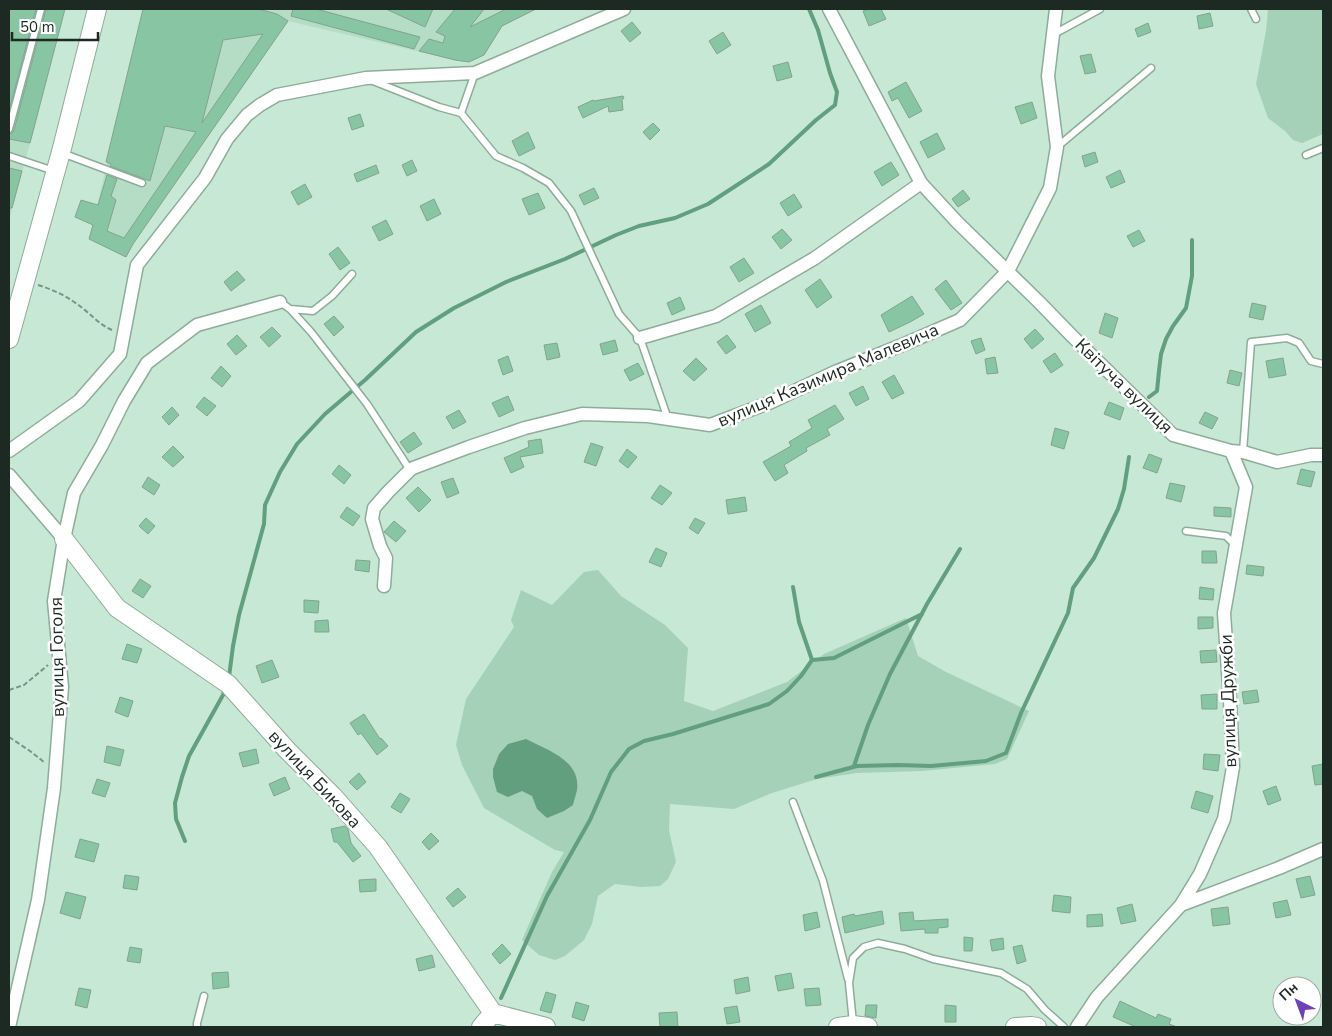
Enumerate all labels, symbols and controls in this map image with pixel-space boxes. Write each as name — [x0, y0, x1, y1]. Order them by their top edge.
scale bar — [12, 10, 99, 42]
text: 50 m — [20, 17, 55, 37]
street label: вулиця Казимира Малевича — [714, 317, 942, 433]
street label: Квітуча вулиця — [1070, 333, 1178, 439]
street label: вулиця Гоголя — [44, 597, 70, 717]
street label: вулиця Дружби — [1214, 634, 1242, 768]
street label: вулиця Бикова — [263, 725, 367, 833]
north arrow — [1272, 976, 1322, 1026]
text: Пн — [1275, 978, 1302, 1005]

